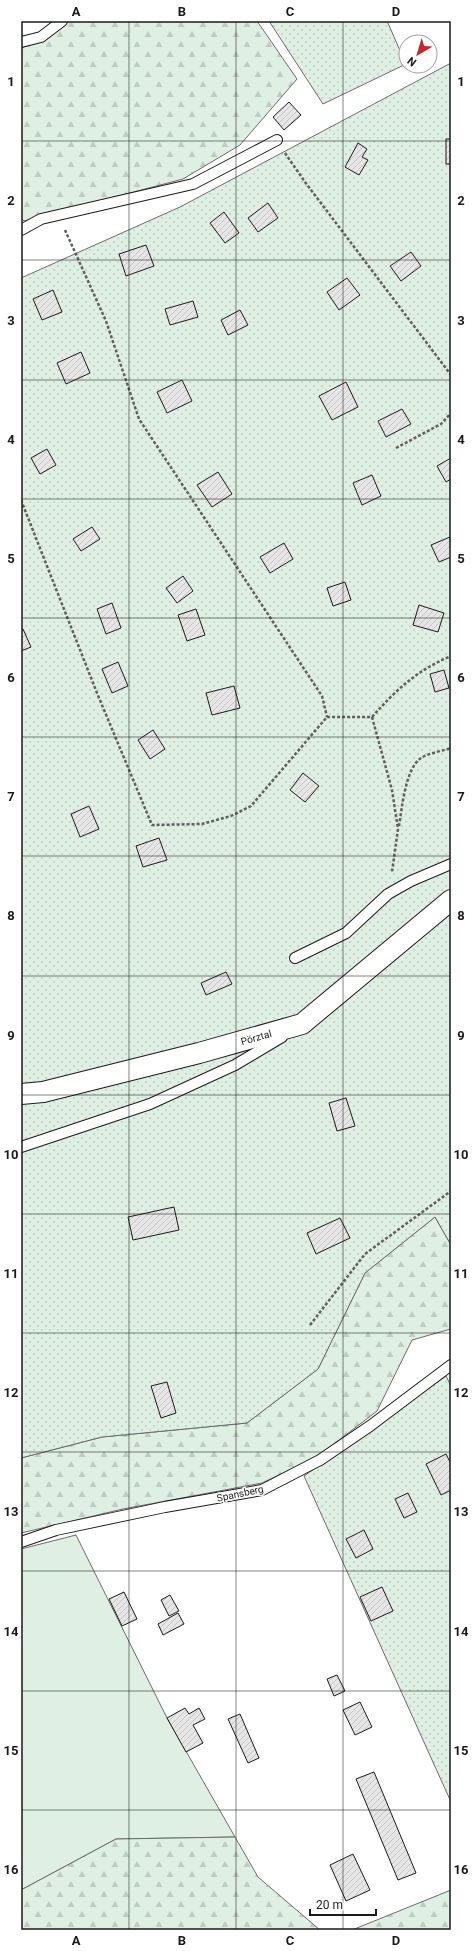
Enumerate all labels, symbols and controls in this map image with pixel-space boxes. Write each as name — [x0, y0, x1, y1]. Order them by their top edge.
text: A — [72, 4, 81, 19]
text: B — [178, 4, 186, 19]
text: C — [286, 4, 295, 19]
text: D — [392, 4, 400, 19]
north arrow — [398, 34, 438, 74]
text: N — [405, 54, 419, 69]
text: 1 — [7, 74, 15, 89]
text: 1 — [457, 74, 465, 89]
text: 2 — [7, 193, 15, 208]
text: 2 — [457, 193, 465, 208]
text: 3 — [7, 313, 15, 328]
text: 3 — [457, 313, 465, 328]
text: 4 — [7, 432, 15, 447]
text: 4 — [457, 432, 465, 447]
text: 5 — [7, 551, 15, 566]
text: 5 — [457, 551, 465, 566]
text: 6 — [7, 670, 15, 685]
text: 6 — [457, 670, 465, 685]
text: 7 — [7, 789, 15, 804]
text: 7 — [457, 789, 465, 804]
text: 8 — [7, 908, 15, 923]
text: 8 — [457, 908, 465, 923]
text: 9 — [7, 1028, 15, 1043]
street label: Pörztal — [240, 1028, 273, 1047]
text: 9 — [457, 1028, 465, 1043]
text: 10 — [4, 1147, 18, 1162]
text: 10 — [454, 1147, 468, 1162]
text: 11 — [4, 1266, 18, 1281]
text: 11 — [454, 1266, 468, 1281]
text: 12 — [4, 1385, 18, 1400]
text: 12 — [454, 1385, 468, 1400]
street label: Spansberg — [216, 1483, 264, 1504]
text: 13 — [4, 1504, 18, 1519]
text: 13 — [454, 1504, 468, 1519]
text: 14 — [4, 1624, 19, 1639]
text: 14 — [454, 1624, 469, 1639]
text: 15 — [4, 1743, 18, 1758]
text: 15 — [454, 1743, 468, 1758]
text: 16 — [4, 1862, 19, 1877]
text: 16 — [454, 1862, 469, 1877]
scale bar — [310, 1891, 376, 1917]
text: 20 m — [316, 1898, 343, 1912]
text: A — [72, 1933, 81, 1948]
text: B — [178, 1933, 186, 1948]
text: C — [286, 1933, 295, 1948]
text: D — [392, 1933, 400, 1948]

